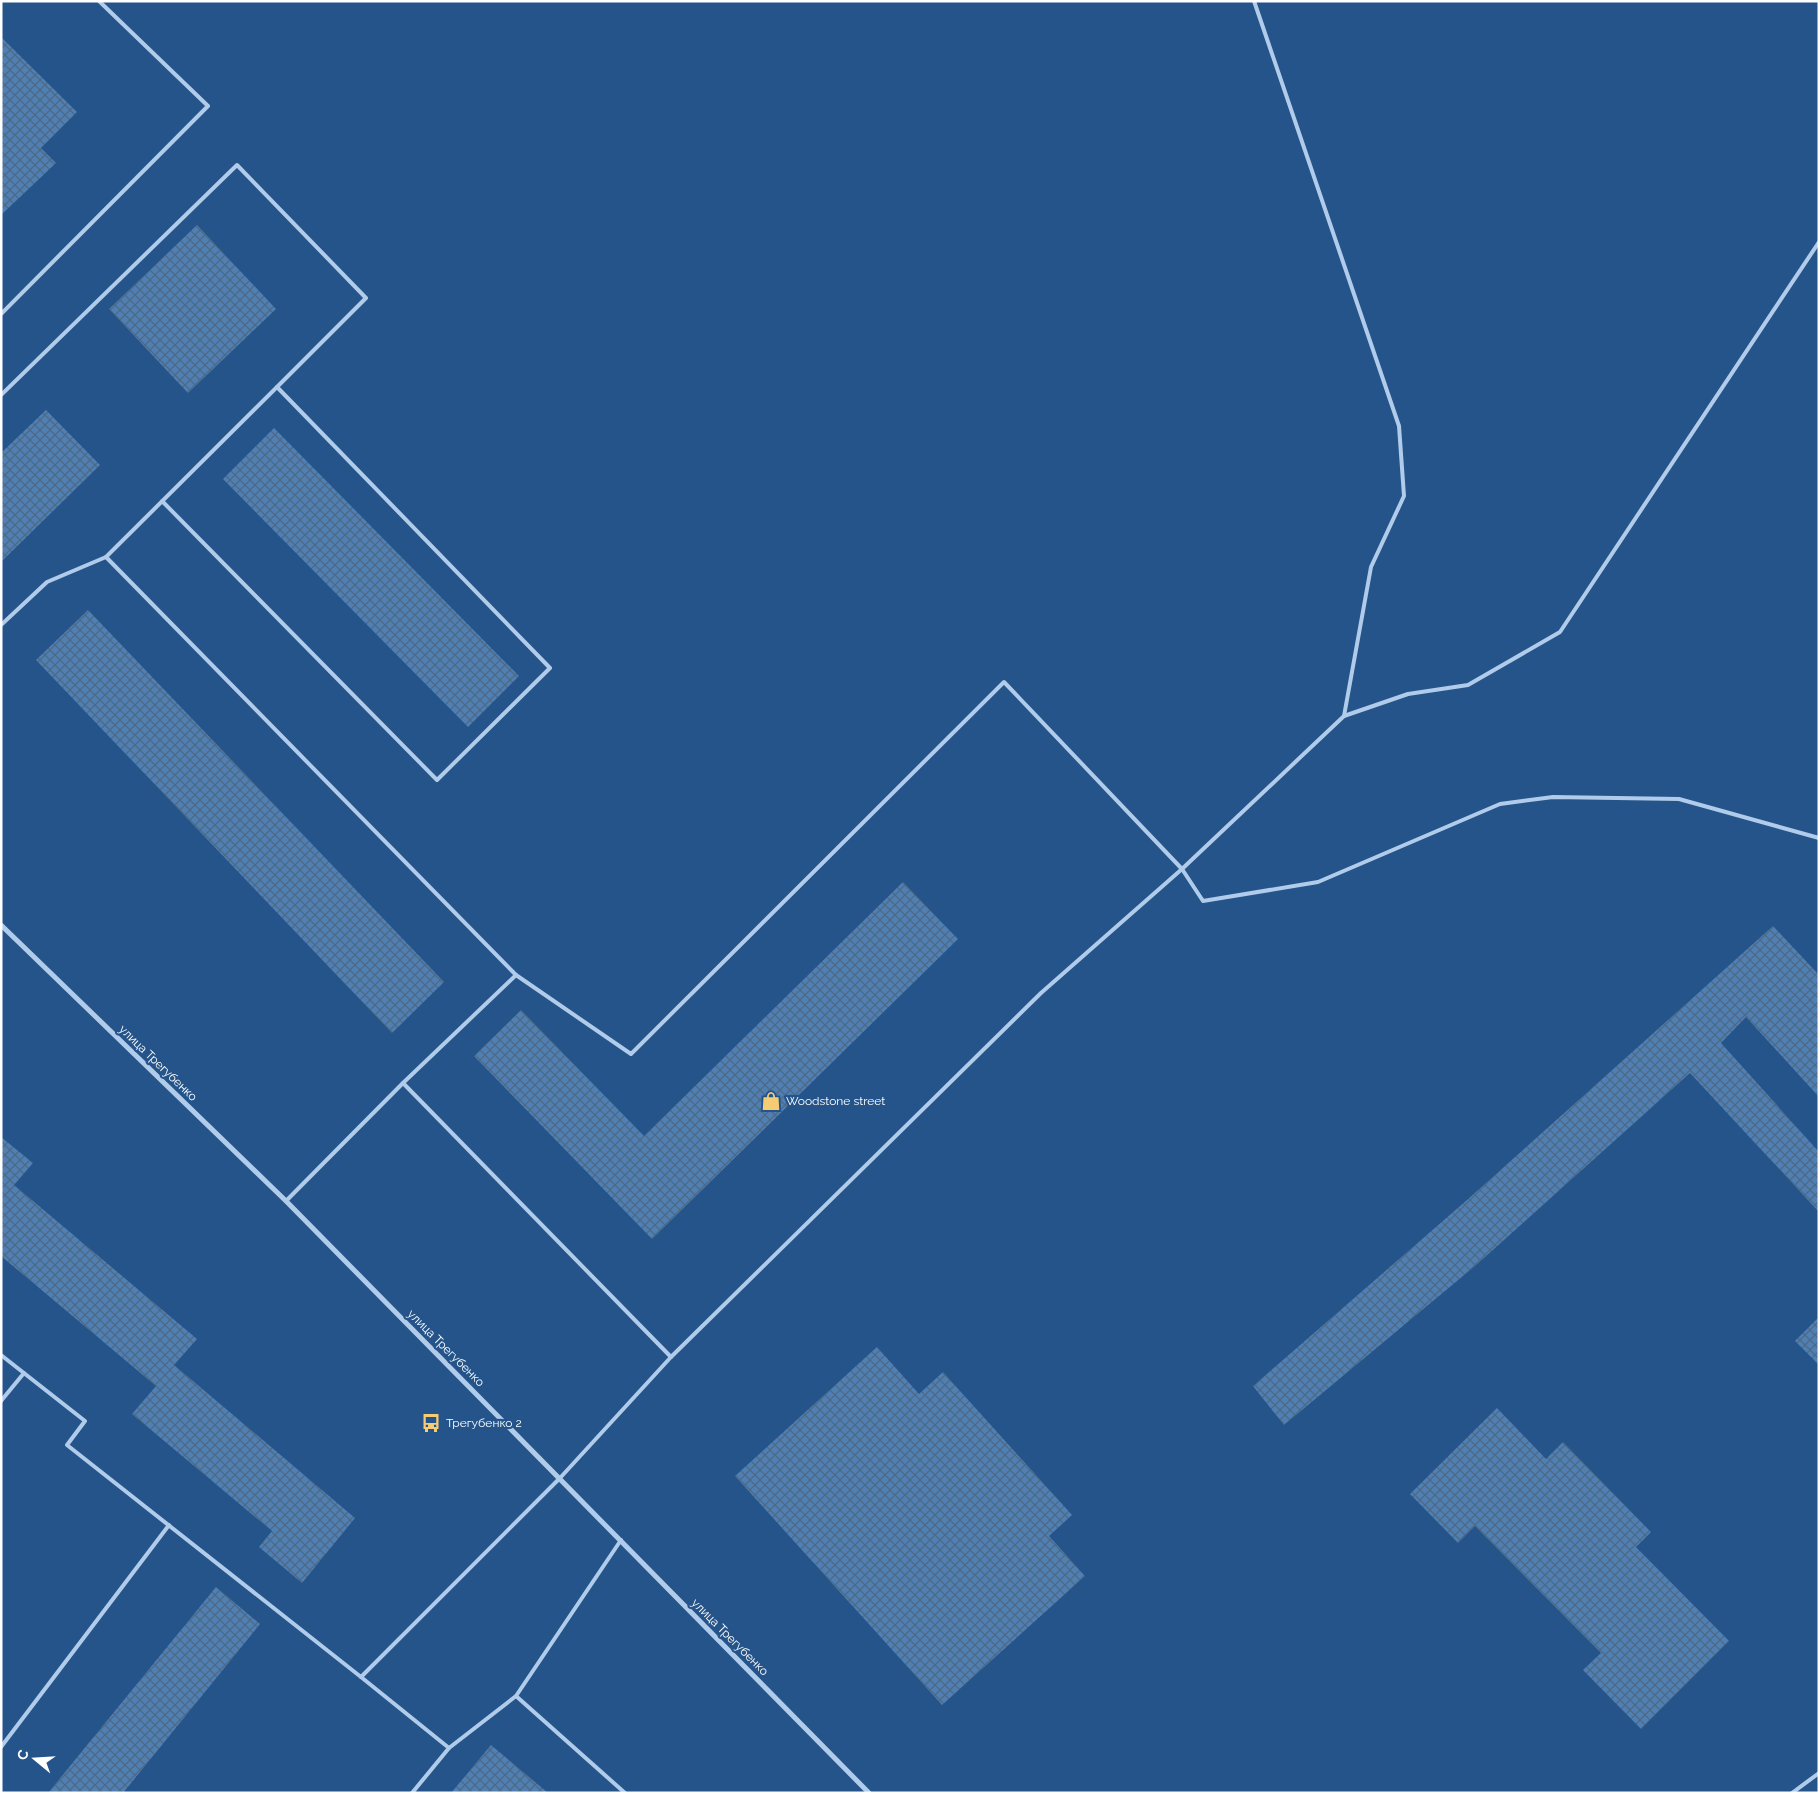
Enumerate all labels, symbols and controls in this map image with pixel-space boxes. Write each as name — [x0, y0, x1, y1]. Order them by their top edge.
street label: улица Трегубенко — [116, 1022, 200, 1104]
shop icon: Woodstone street — [760, 1090, 782, 1112]
place label: Woodstone street — [786, 1094, 885, 1108]
street label: улица Трегубенко — [405, 1307, 487, 1389]
bus stop icon: Трегубенко 2 — [420, 1412, 442, 1434]
place label: Трегубенко 2 — [446, 1416, 522, 1430]
street label: улица Трегубенко — [689, 1596, 771, 1678]
north arrow — [10, 1734, 60, 1784]
text: С — [14, 1748, 32, 1762]

